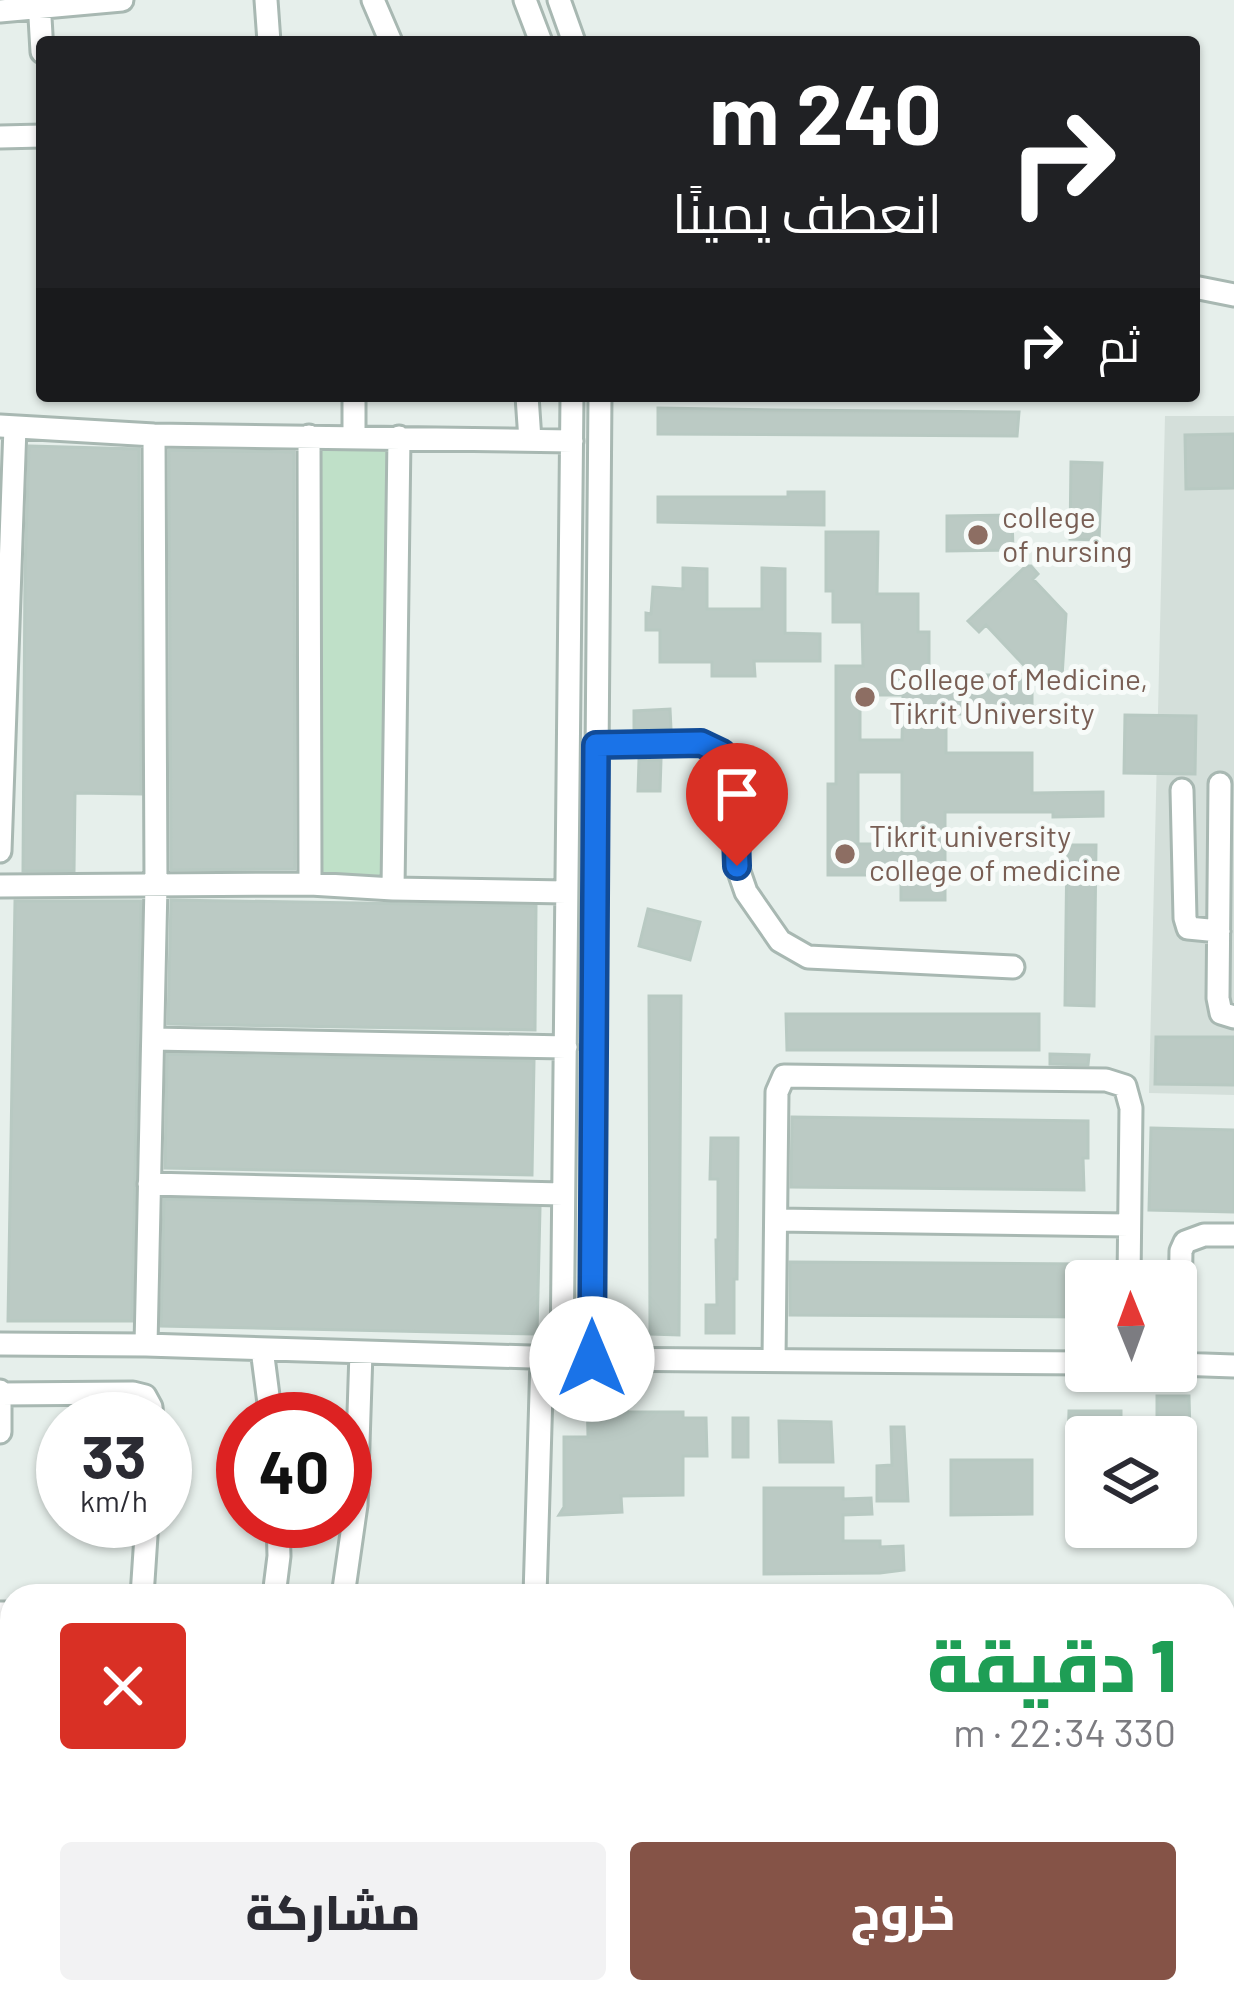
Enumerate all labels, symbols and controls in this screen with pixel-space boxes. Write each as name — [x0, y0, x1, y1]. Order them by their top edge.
text: 240 m — [709, 61, 942, 162]
icon: right — [984, 84, 1140, 240]
text: انعطف يمينًا — [672, 179, 942, 244]
icon: right — [1008, 312, 1074, 378]
text: ثم — [1098, 317, 1140, 371]
place label: college of nursing — [1002, 498, 1132, 568]
marker: college of nursing — [965, 522, 991, 548]
place label: College of Medicine, Tikrit University — [889, 660, 1148, 730]
marker: College of Medicine, Tikrit University — [852, 684, 878, 710]
pin — [686, 743, 788, 866]
icon: arrive — [704, 761, 770, 827]
place label: Tikrit university college of medicine — [869, 817, 1121, 887]
marker: Tikrit university college of medicine — [832, 841, 858, 867]
north arrow — [1065, 1260, 1197, 1392]
map controls — [1065, 1260, 1197, 1548]
position arrow — [529, 1296, 655, 1422]
speed limit sign: 40 — [216, 1392, 372, 1548]
button: layers — [1065, 1416, 1197, 1548]
text: 33 — [82, 1419, 146, 1491]
text: km/h — [80, 1482, 148, 1518]
text: 1 دقيقة — [927, 1620, 1176, 1706]
button: close — [60, 1623, 186, 1749]
text: 330 m · 22:34 — [953, 1708, 1176, 1755]
button: مشاركة — [60, 1842, 606, 1980]
button: خروج — [630, 1842, 1176, 1980]

